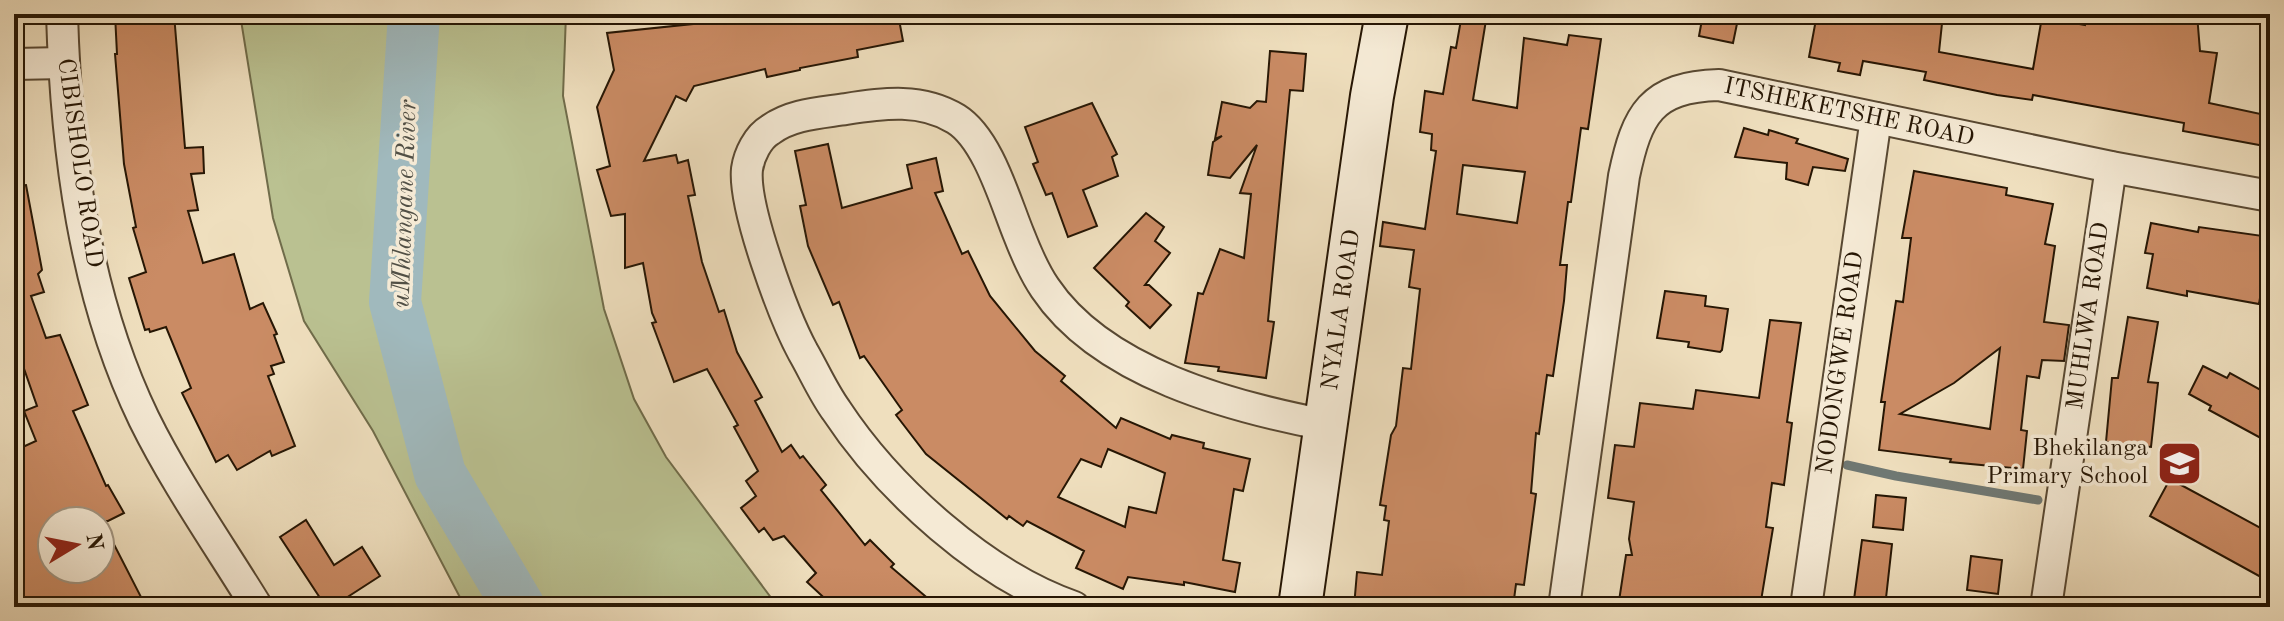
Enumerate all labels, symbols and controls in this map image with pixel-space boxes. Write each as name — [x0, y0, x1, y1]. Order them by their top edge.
street label: CIBISHOLO ROAD — [52, 57, 106, 269]
street label: ITSHEKETSHE ROAD — [1722, 75, 1976, 151]
water label: uMhlangane River — [388, 99, 422, 309]
street label: MUHLWA ROAD — [2064, 221, 2114, 411]
street label: NYALA ROAD — [1319, 228, 1365, 392]
street label: NODONGWE ROAD — [1813, 250, 1869, 476]
place label: Bhekilanga Primary School — [1986, 437, 2148, 489]
school or university icon: Bhekilanga Primary School — [2155, 439, 2203, 487]
north arrow — [36, 505, 116, 585]
text: N — [81, 532, 106, 552]

